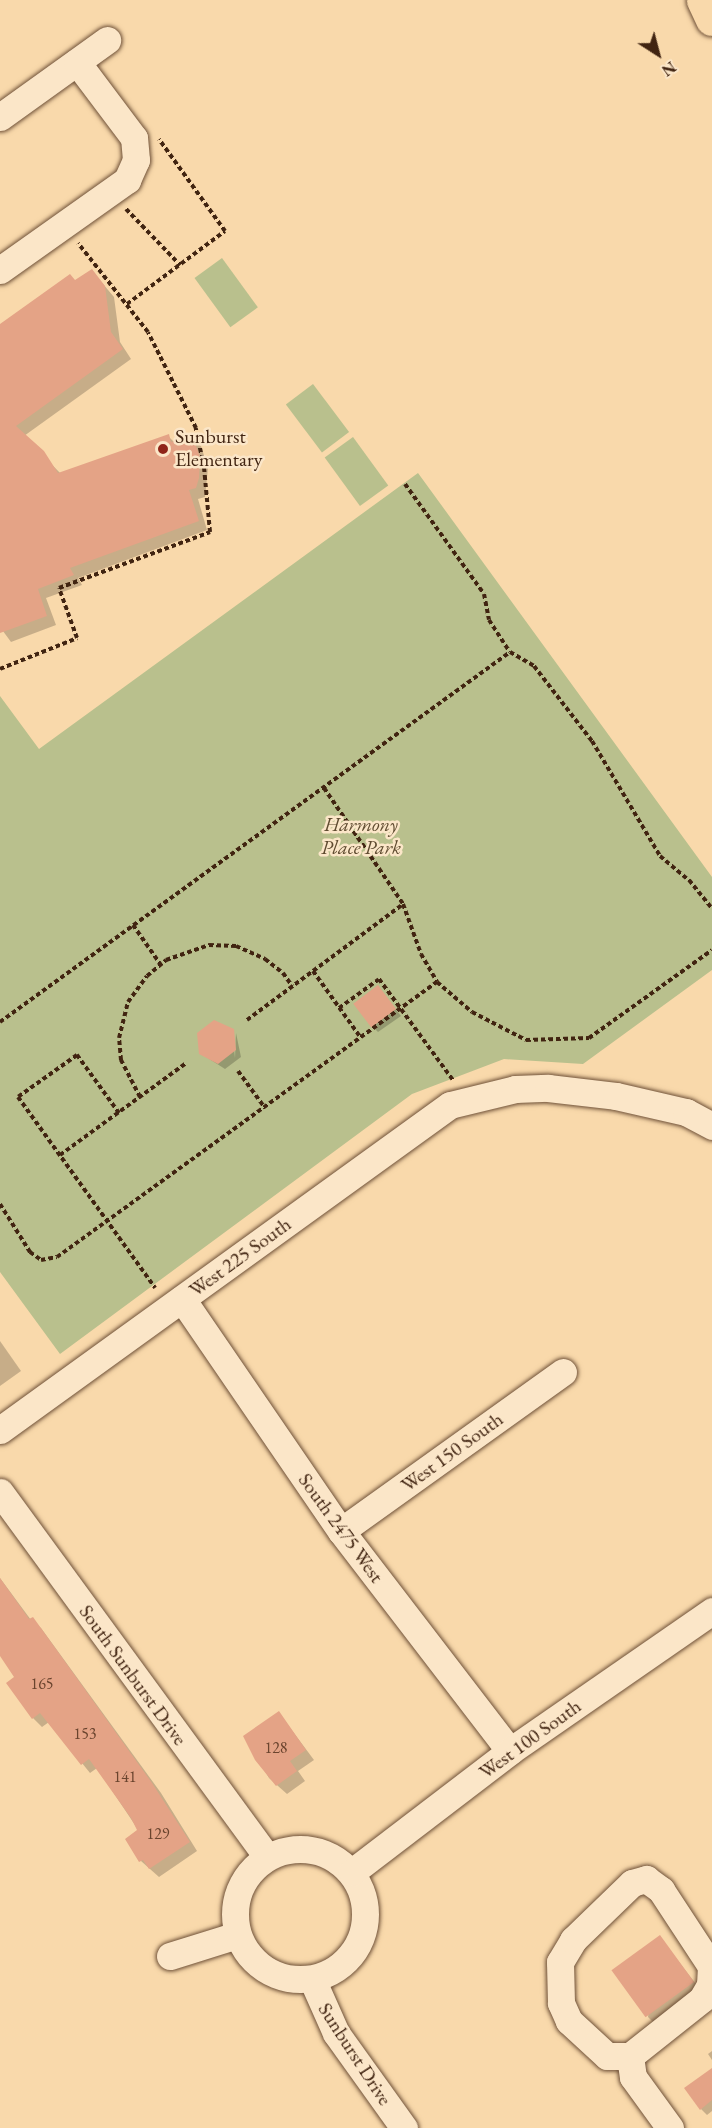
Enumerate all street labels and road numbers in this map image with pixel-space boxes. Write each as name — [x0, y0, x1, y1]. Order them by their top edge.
street label: West 225 South — [184, 1212, 296, 1302]
street label: West 150 South — [396, 1407, 508, 1497]
street label: South 2475 West — [293, 1469, 389, 1587]
street label: South Sunburst Drive — [74, 1600, 192, 1750]
street label: West 100 South — [474, 1694, 586, 1784]
street label: Sunburst Drive — [313, 1998, 397, 2110]

